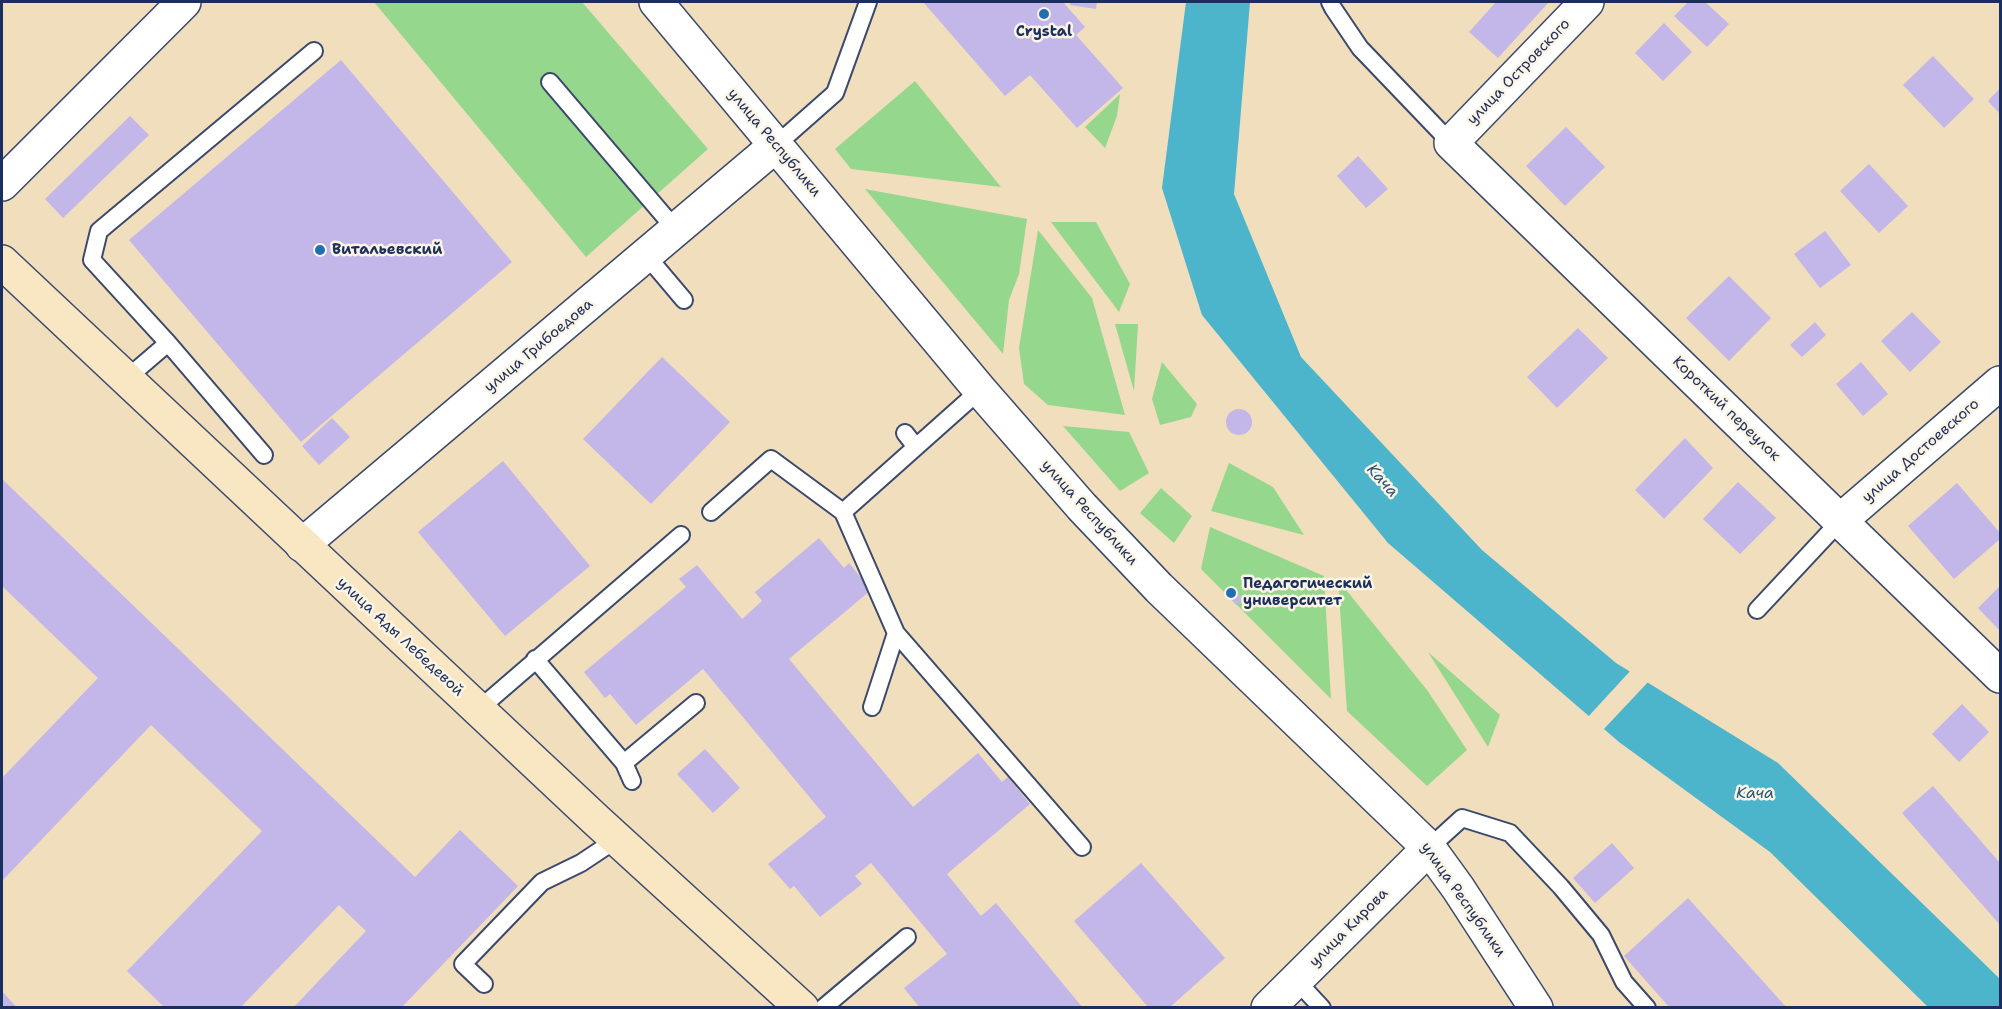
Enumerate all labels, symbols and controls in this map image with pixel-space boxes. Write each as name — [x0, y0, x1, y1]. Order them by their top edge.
marker: Crystal — [1037, 7, 1051, 21]
street label: улица Островского — [1464, 15, 1574, 129]
place label: Crystal — [1016, 23, 1072, 41]
street label: улица Республики — [723, 85, 825, 201]
place label: Витальевский — [332, 241, 442, 259]
marker: Витальевский — [313, 243, 327, 257]
street label: улица Грибоедова — [481, 295, 597, 397]
street label: Короткий переулок — [1668, 353, 1784, 465]
street label: улица Достоевского — [1859, 395, 1983, 507]
street label: улица Республики — [1037, 457, 1141, 569]
water label: Кача — [1362, 460, 1402, 502]
street label: улица Ады Лебедевой — [333, 574, 467, 700]
place label: Педагогический университет — [1243, 575, 1372, 610]
marker: Педагогический университет — [1224, 586, 1238, 600]
water label: Кача — [1736, 784, 1774, 804]
street label: улица Республики — [1417, 839, 1509, 961]
street label: улица Кирова — [1306, 885, 1392, 971]

